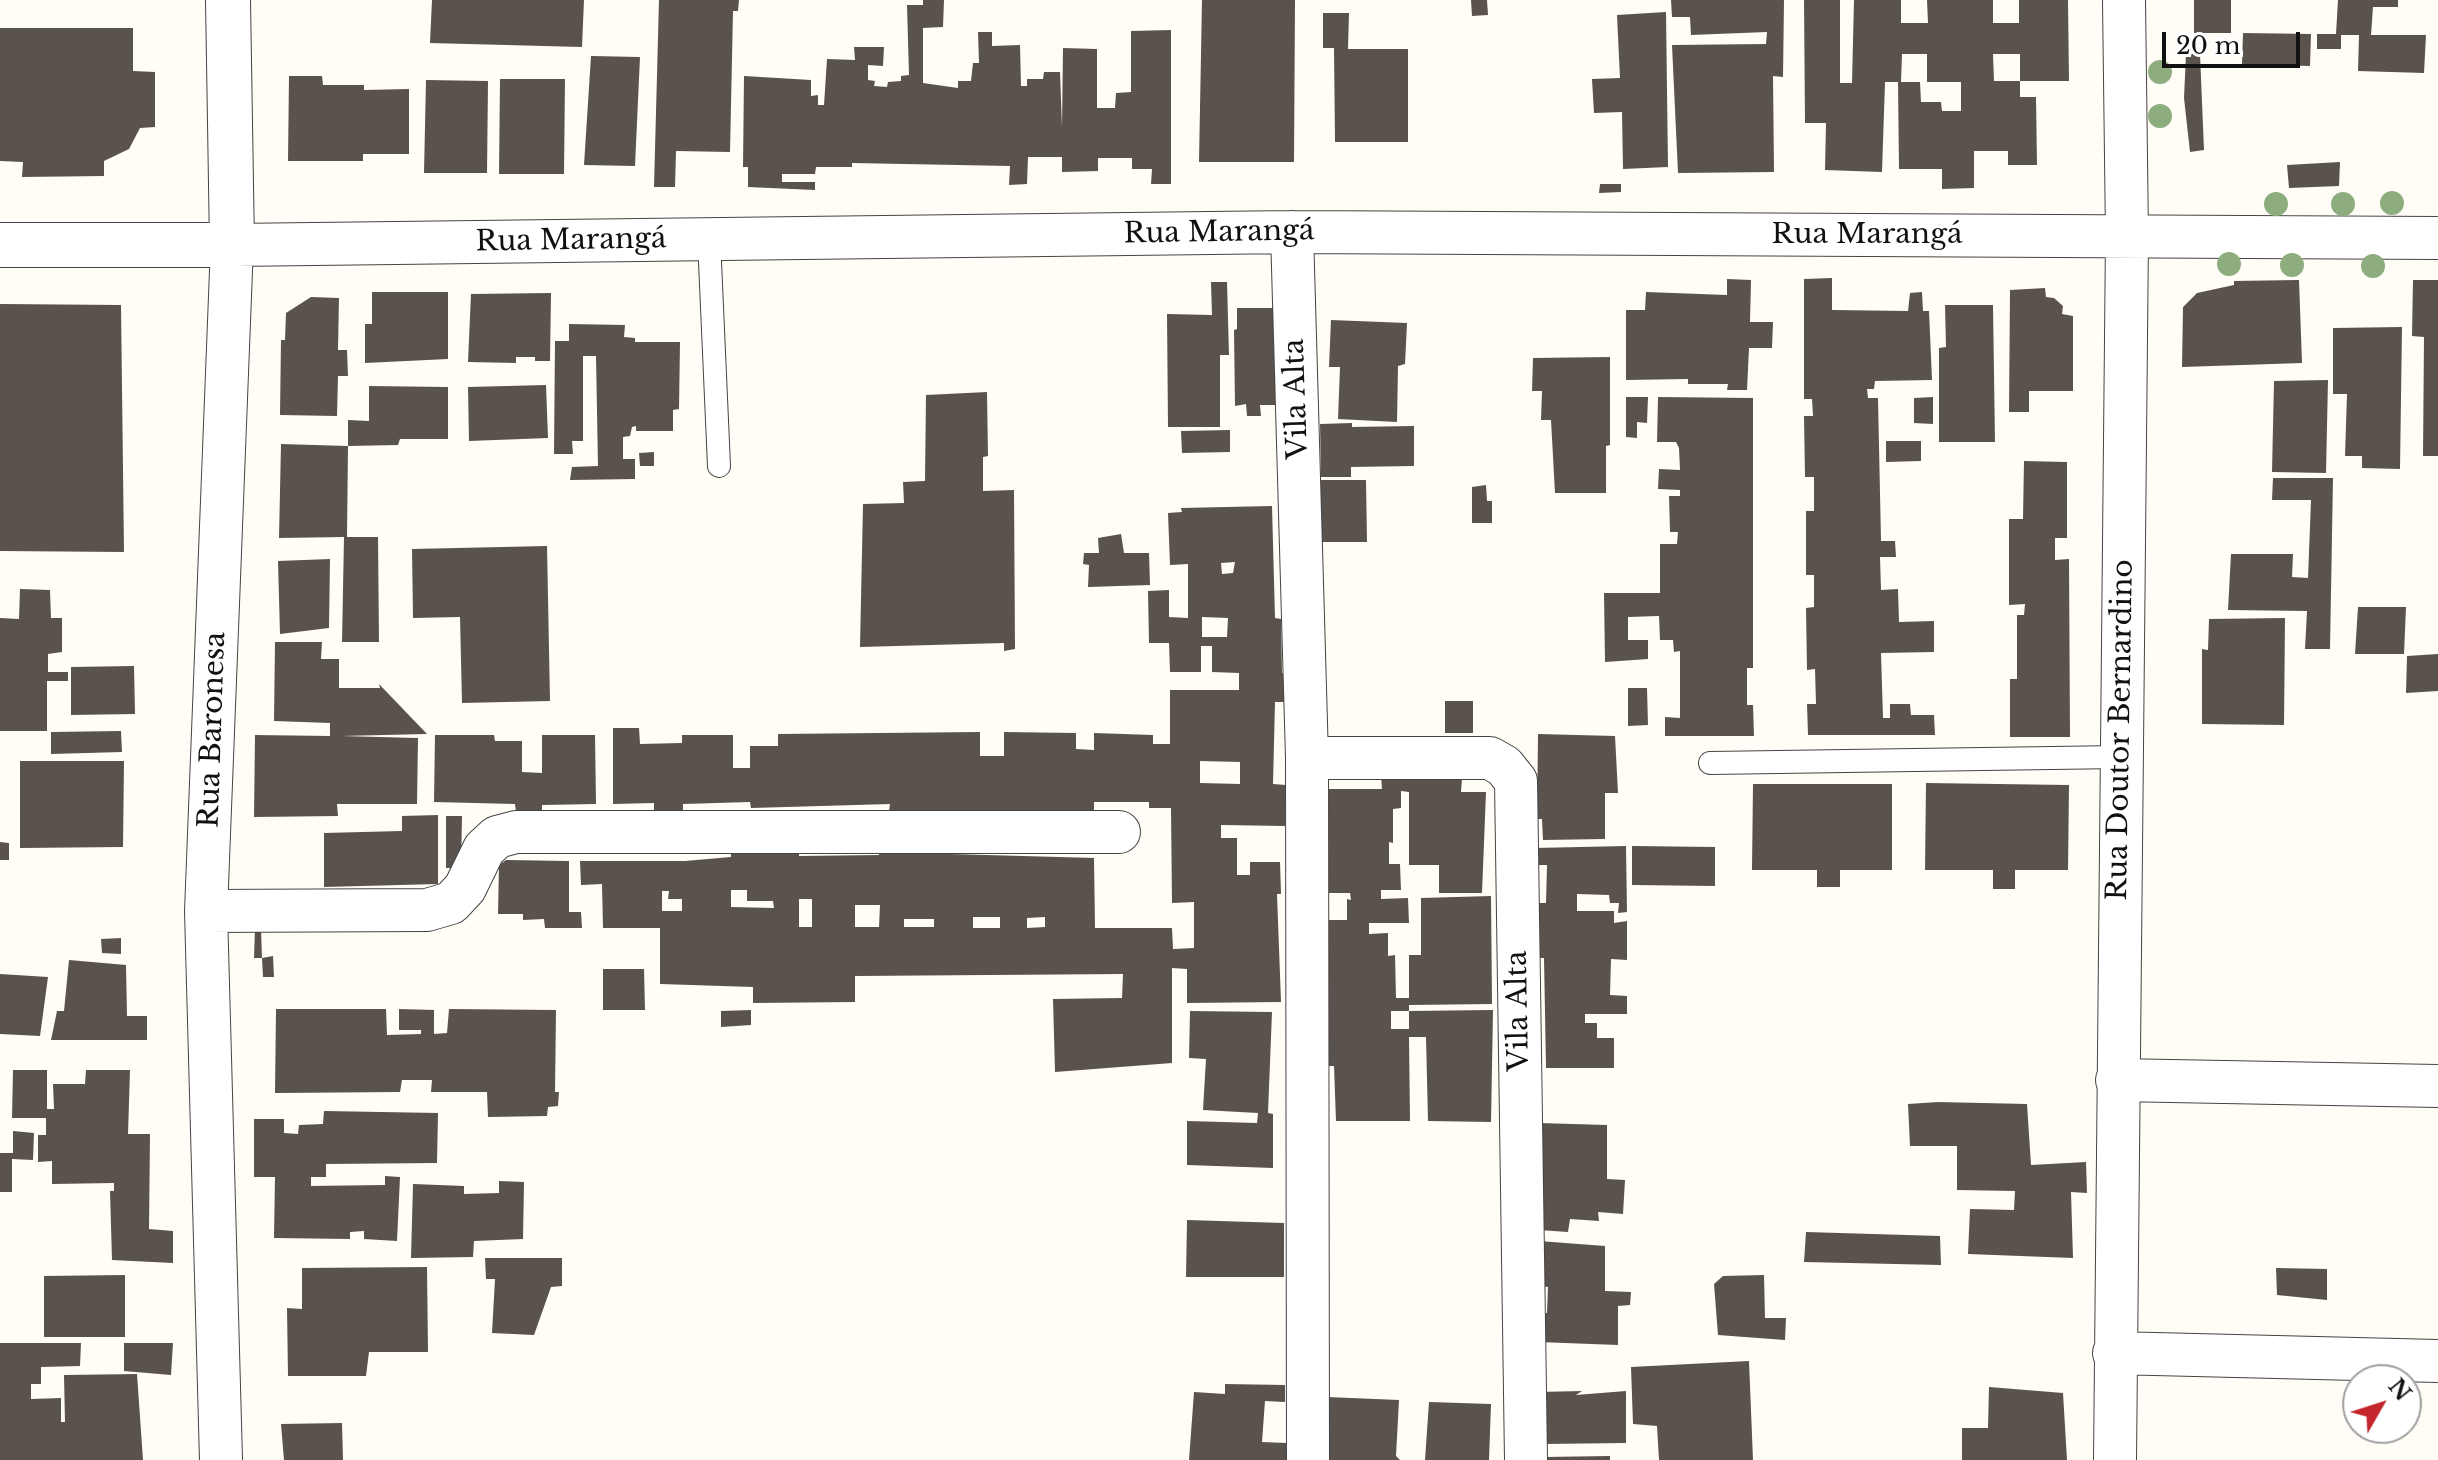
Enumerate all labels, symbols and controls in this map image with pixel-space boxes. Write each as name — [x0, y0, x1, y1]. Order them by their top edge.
scale bar — [2166, 16, 2304, 66]
text: 20 m — [2176, 31, 2241, 60]
street label: Rua Marangá — [1123, 215, 1315, 251]
street label: Rua Marangá — [1772, 218, 1962, 252]
street label: Rua Marangá — [475, 223, 667, 259]
street label: Vila Alta — [1278, 338, 1316, 460]
street label: Rua Doutor Bernardino — [2101, 559, 2141, 901]
street label: Rua Baronesa — [193, 631, 233, 829]
street label: Vila Alta — [1501, 950, 1537, 1072]
north arrow — [2342, 1364, 2422, 1444]
text: N — [2382, 1373, 2416, 1406]

